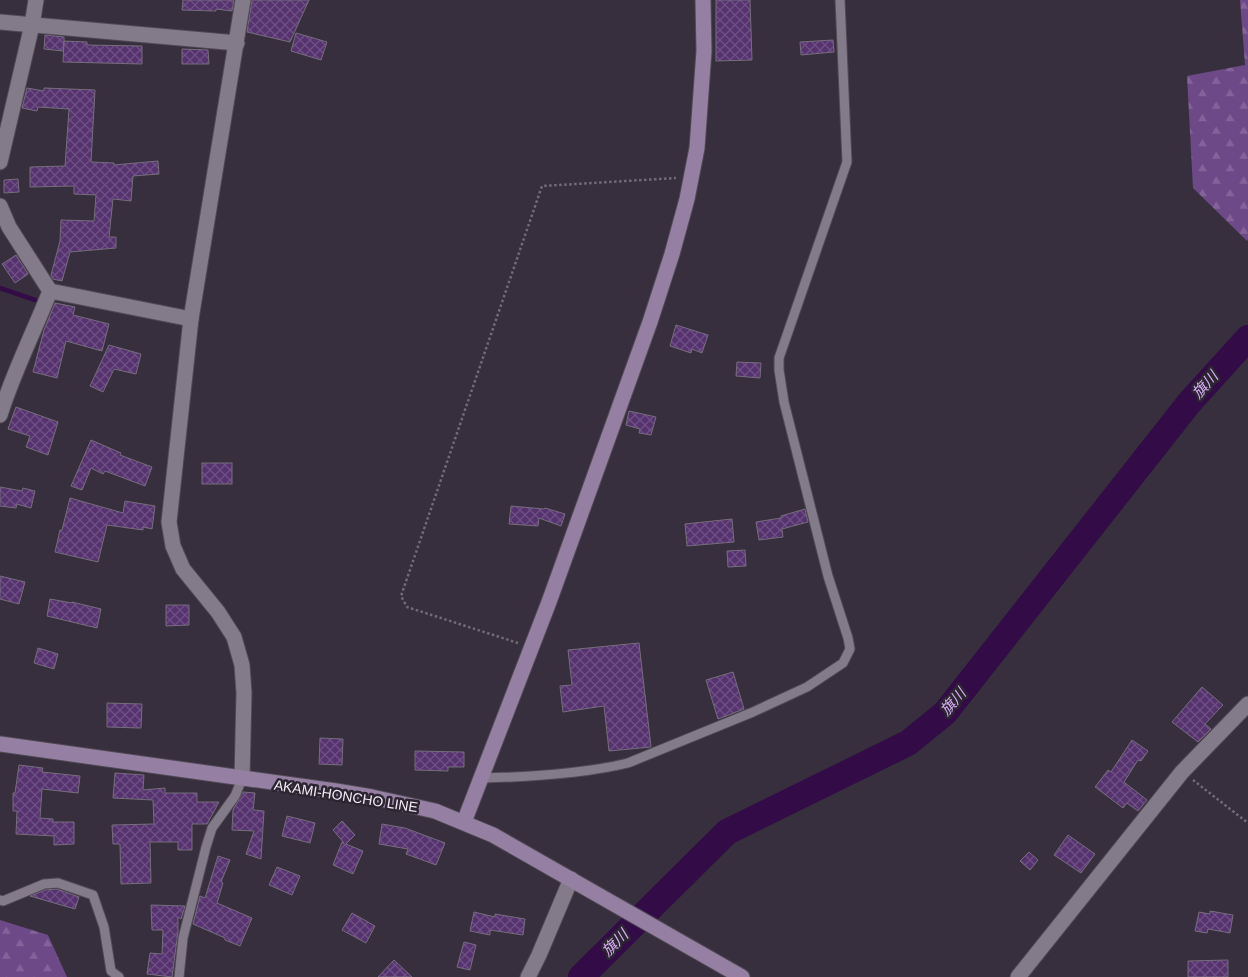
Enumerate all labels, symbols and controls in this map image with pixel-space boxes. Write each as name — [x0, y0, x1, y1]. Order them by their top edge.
water label: 旗川 — [1188, 366, 1222, 402]
water label: 旗川 — [936, 683, 970, 719]
street label: AKAMI-HONCHO LINE — [273, 777, 419, 815]
water label: 旗川 — [598, 925, 633, 959]

